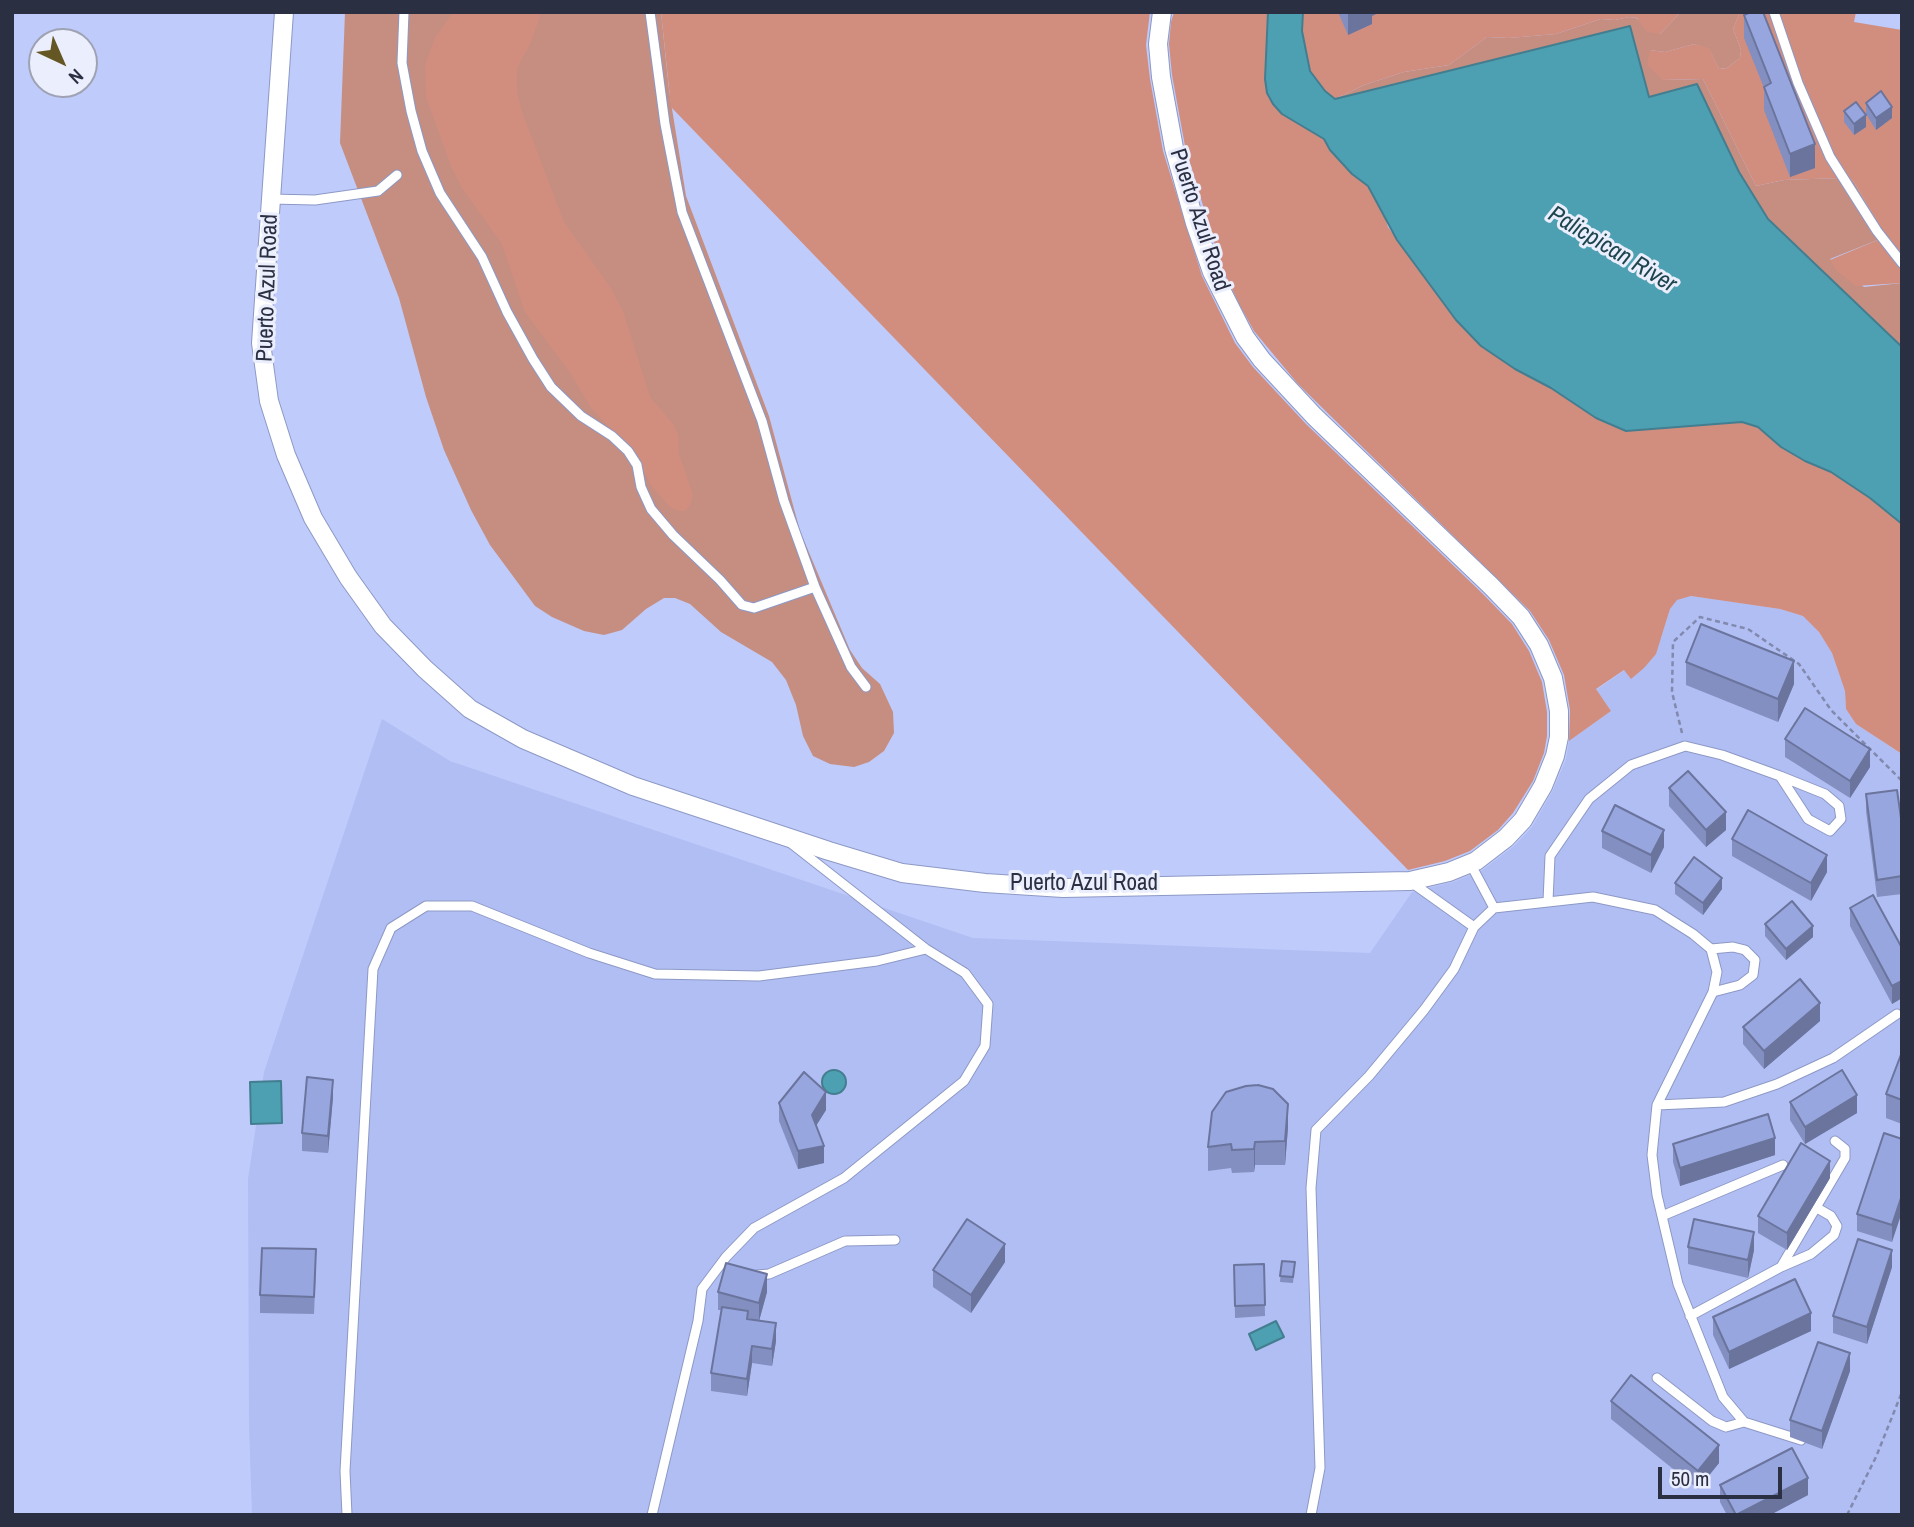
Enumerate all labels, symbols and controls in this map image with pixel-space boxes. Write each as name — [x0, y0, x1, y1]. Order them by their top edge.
north arrow — [28, 28, 98, 98]
text: N — [63, 63, 89, 90]
street label: Puerto Azul Road — [1163, 145, 1235, 295]
water label: Palicpican River — [1543, 200, 1681, 300]
street label: Puerto Azul Road — [252, 214, 284, 362]
street label: Puerto Azul Road — [1010, 870, 1158, 898]
scale bar — [1662, 1454, 1786, 1498]
text: 50 m — [1671, 1464, 1709, 1493]

